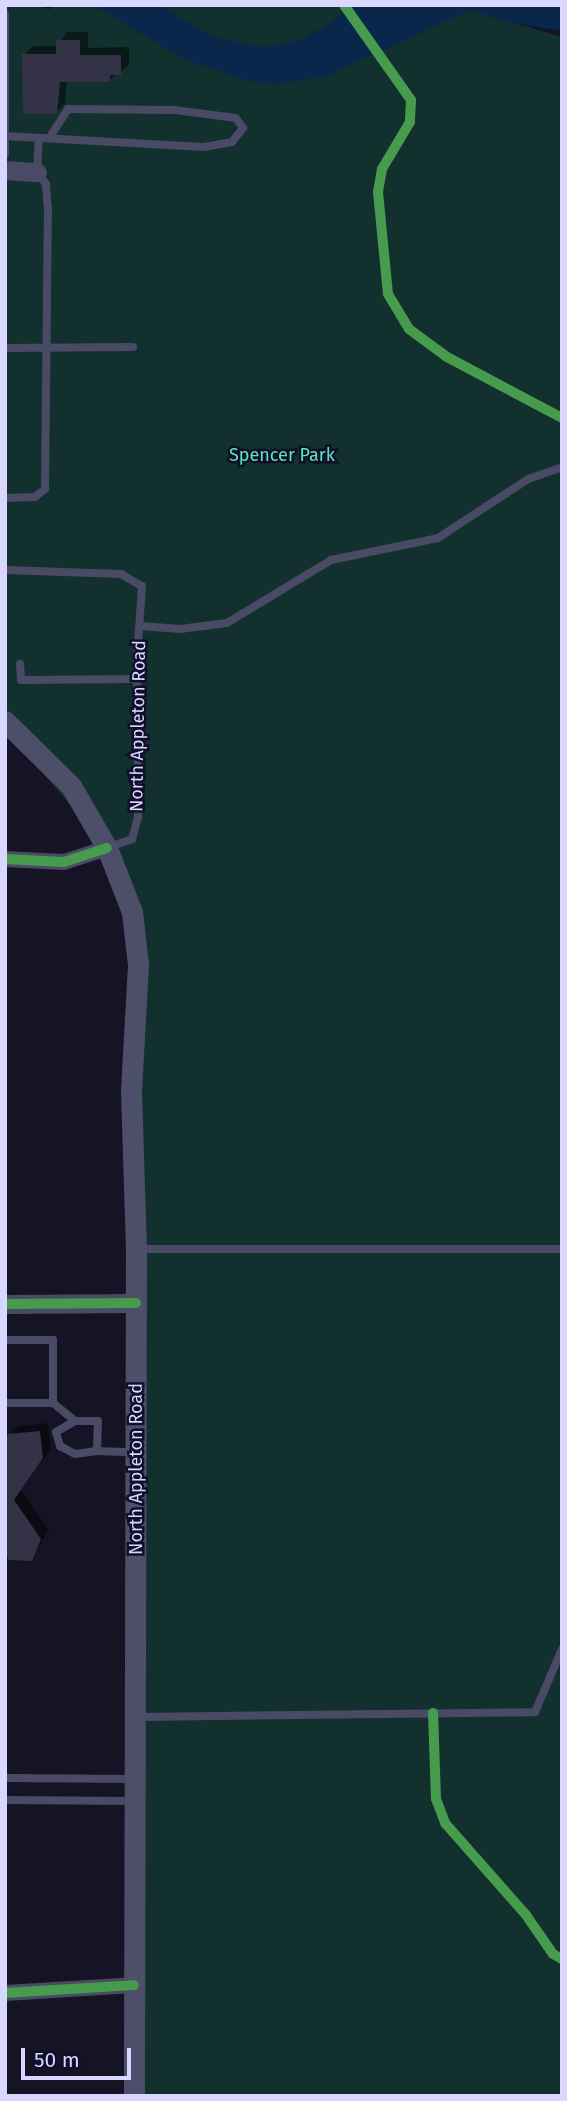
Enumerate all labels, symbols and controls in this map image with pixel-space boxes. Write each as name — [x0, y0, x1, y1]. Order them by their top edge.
park label: Spencer Park — [229, 444, 335, 466]
street label: North Appleton Road — [126, 640, 150, 812]
street label: North Appleton Road — [125, 1383, 147, 1555]
scale bar — [24, 2035, 135, 2078]
text: 50 m — [34, 2047, 80, 2073]

